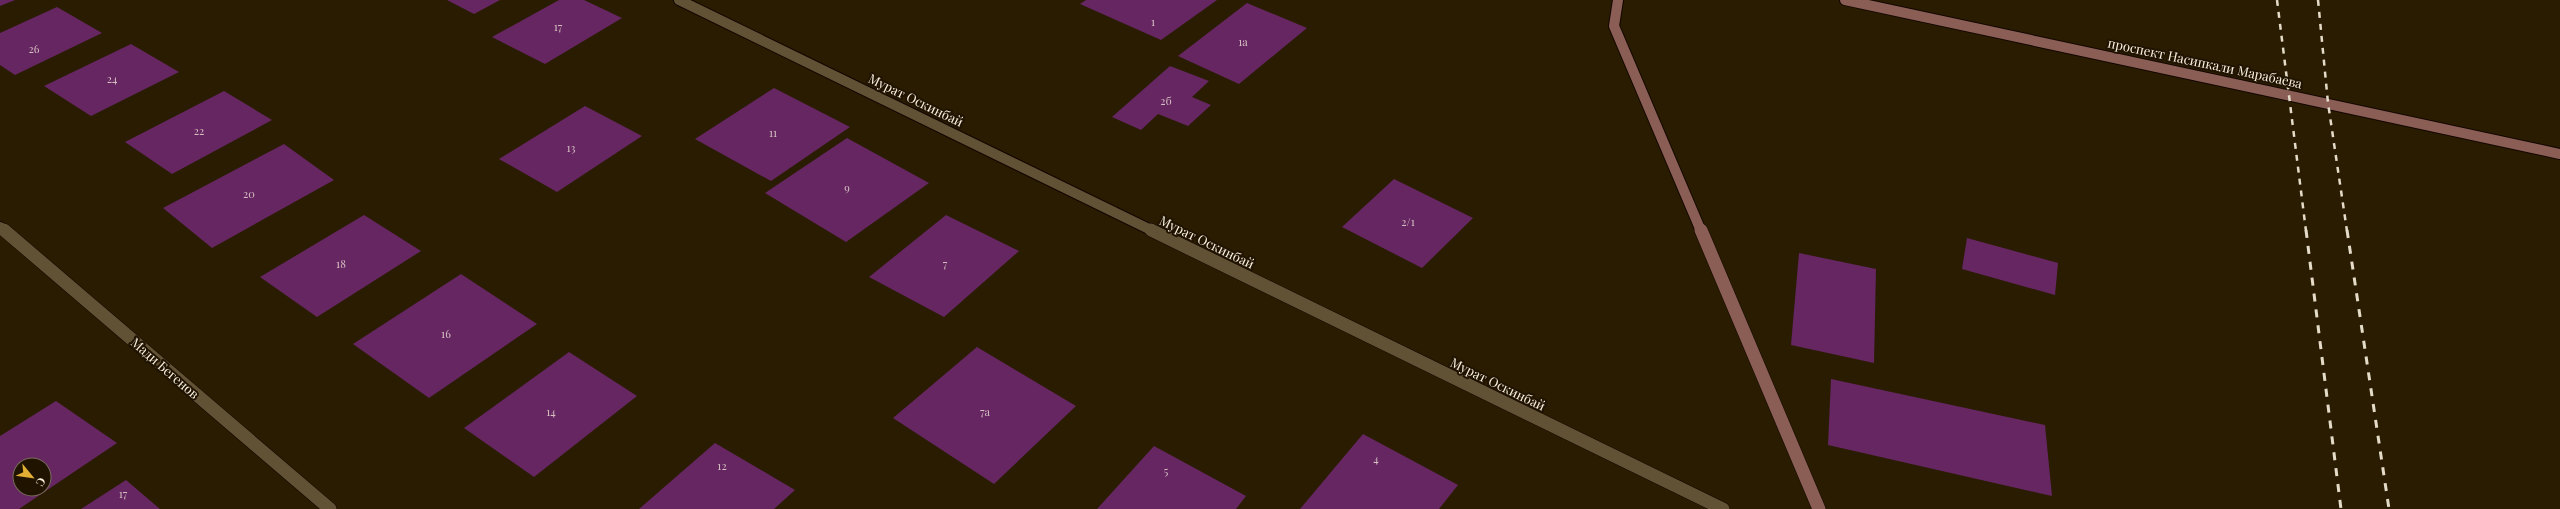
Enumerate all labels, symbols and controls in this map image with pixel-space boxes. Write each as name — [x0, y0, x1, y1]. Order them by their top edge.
house number: 1 — [1151, 14, 1155, 29]
house number: 17 — [554, 19, 563, 34]
house number: 1а — [1238, 34, 1248, 49]
street label: проспект Насипкали Марабаева — [2106, 34, 2304, 92]
house number: 26 — [29, 41, 40, 56]
street label: Мурат Оскинбай — [866, 69, 966, 130]
house number: 24 — [107, 71, 118, 86]
house number: 2б — [1160, 93, 1172, 108]
house number: 22 — [194, 123, 204, 138]
house number: 11 — [769, 125, 777, 140]
house number: 13 — [567, 140, 575, 155]
house number: 9 — [844, 180, 850, 195]
house number: 20 — [243, 186, 255, 201]
street label: Мурат Оскинбай — [1157, 211, 1257, 272]
house number: 2/1 — [1401, 214, 1415, 229]
house number: 18 — [336, 256, 346, 271]
house number: 7 — [943, 256, 948, 271]
house number: 16 — [441, 326, 451, 341]
street label: Мади Бегенов — [128, 333, 203, 402]
street label: Мурат Оскинбай — [1448, 353, 1548, 414]
house number: 14 — [546, 404, 556, 419]
house number: 7а — [980, 404, 990, 419]
house number: 4 — [1373, 451, 1379, 466]
north arrow — [12, 457, 52, 497]
house number: 12 — [717, 458, 727, 473]
house number: 5 — [1164, 463, 1169, 478]
text: С — [33, 475, 50, 489]
house number: 17 — [119, 486, 128, 501]

